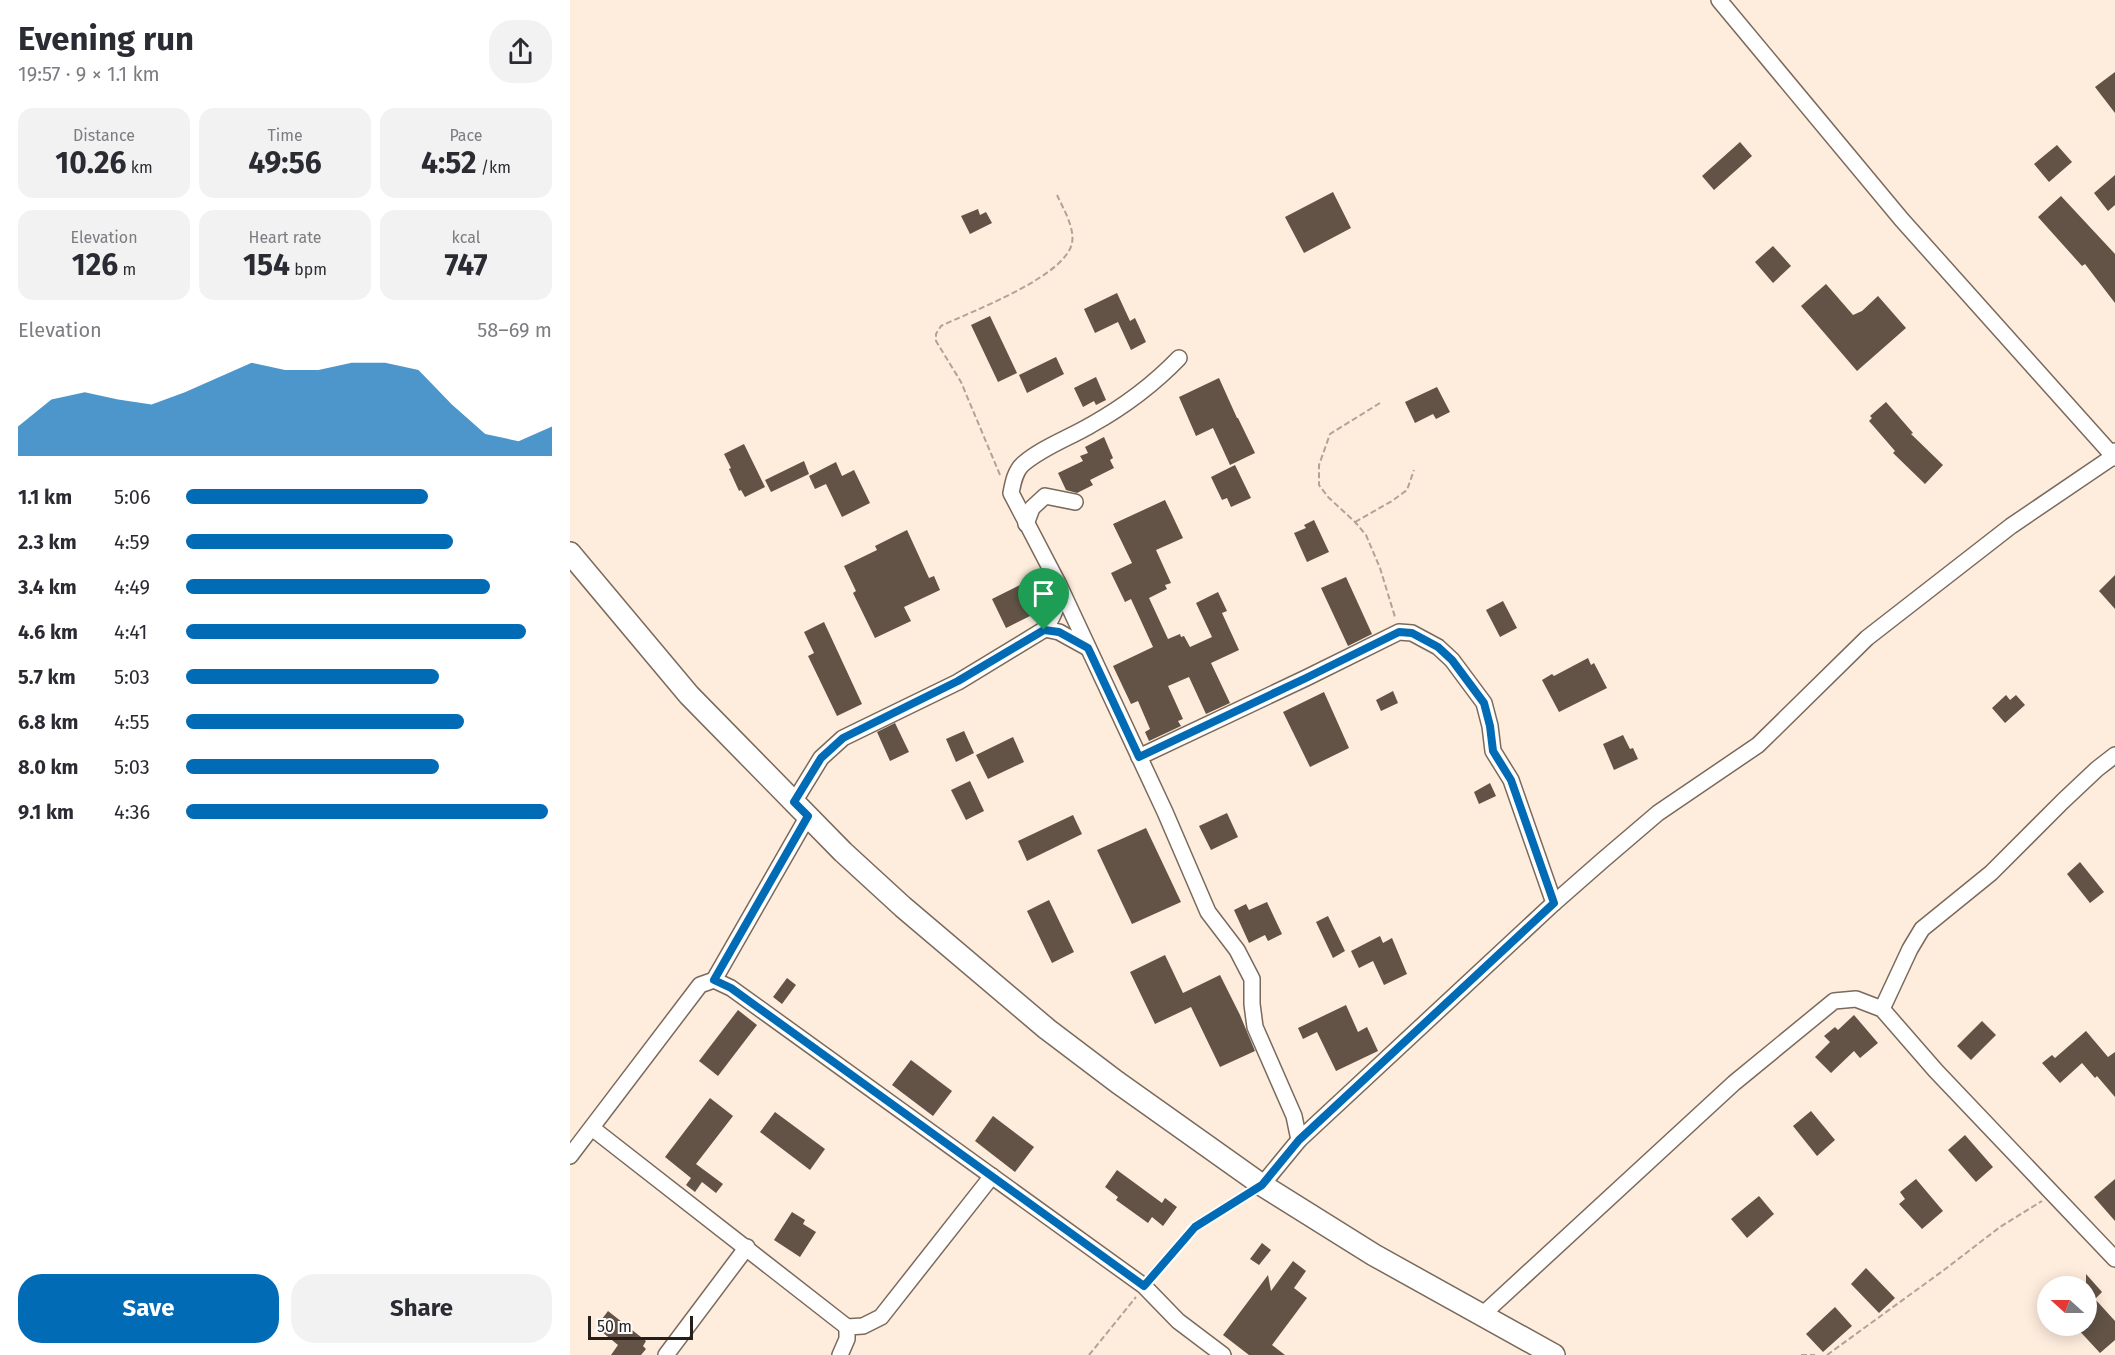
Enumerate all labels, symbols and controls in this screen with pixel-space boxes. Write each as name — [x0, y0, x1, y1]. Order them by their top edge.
text: Evening run — [18, 19, 194, 59]
button: share — [489, 20, 552, 83]
text: 19:57 · 9 × 1.1 km — [18, 62, 160, 86]
text: Distance — [73, 126, 135, 145]
text: Time — [267, 126, 303, 145]
text: Pace — [449, 126, 483, 145]
text: 10.26 — [55, 145, 126, 181]
text: 49:56 — [248, 145, 322, 181]
text: 4:52 — [421, 145, 477, 181]
text: km — [126, 158, 153, 177]
text: /km — [477, 158, 511, 177]
text: Elevation — [70, 228, 138, 247]
text: Heart rate — [249, 228, 321, 247]
text: kcal — [452, 228, 480, 247]
text: 126 — [72, 247, 118, 283]
text: 154 — [243, 247, 290, 283]
text: 747 — [445, 247, 488, 283]
text: m — [118, 260, 136, 279]
text: bpm — [290, 260, 327, 279]
text: Elevation — [18, 318, 102, 342]
text: 58–69 m — [477, 318, 552, 342]
text: 1.1 km — [18, 485, 72, 509]
text: 5:06 — [114, 485, 151, 509]
text: 2.3 km — [18, 530, 77, 554]
text: 4:59 — [114, 530, 150, 554]
pin — [1018, 568, 1069, 630]
text: 3.4 km — [18, 575, 77, 599]
text: 4:49 — [114, 575, 150, 599]
icon: arrive — [1027, 577, 1060, 610]
text: 4.6 km — [18, 620, 78, 644]
text: 4:41 — [114, 620, 147, 644]
text: 5.7 km — [18, 665, 76, 689]
text: 5:03 — [114, 665, 150, 689]
text: 6.8 km — [18, 710, 78, 734]
text: 4:55 — [114, 710, 149, 734]
text: 8.0 km — [18, 755, 79, 779]
text: 5:03 — [114, 755, 150, 779]
text: 9.1 km — [18, 800, 74, 824]
text: 4:36 — [114, 800, 150, 824]
button: Save — [18, 1274, 279, 1343]
button: Share — [291, 1274, 552, 1343]
north arrow — [2037, 1276, 2097, 1336]
map controls — [2037, 1276, 2097, 1336]
scale bar — [588, 1313, 693, 1340]
text: 50 m — [597, 1317, 632, 1336]

